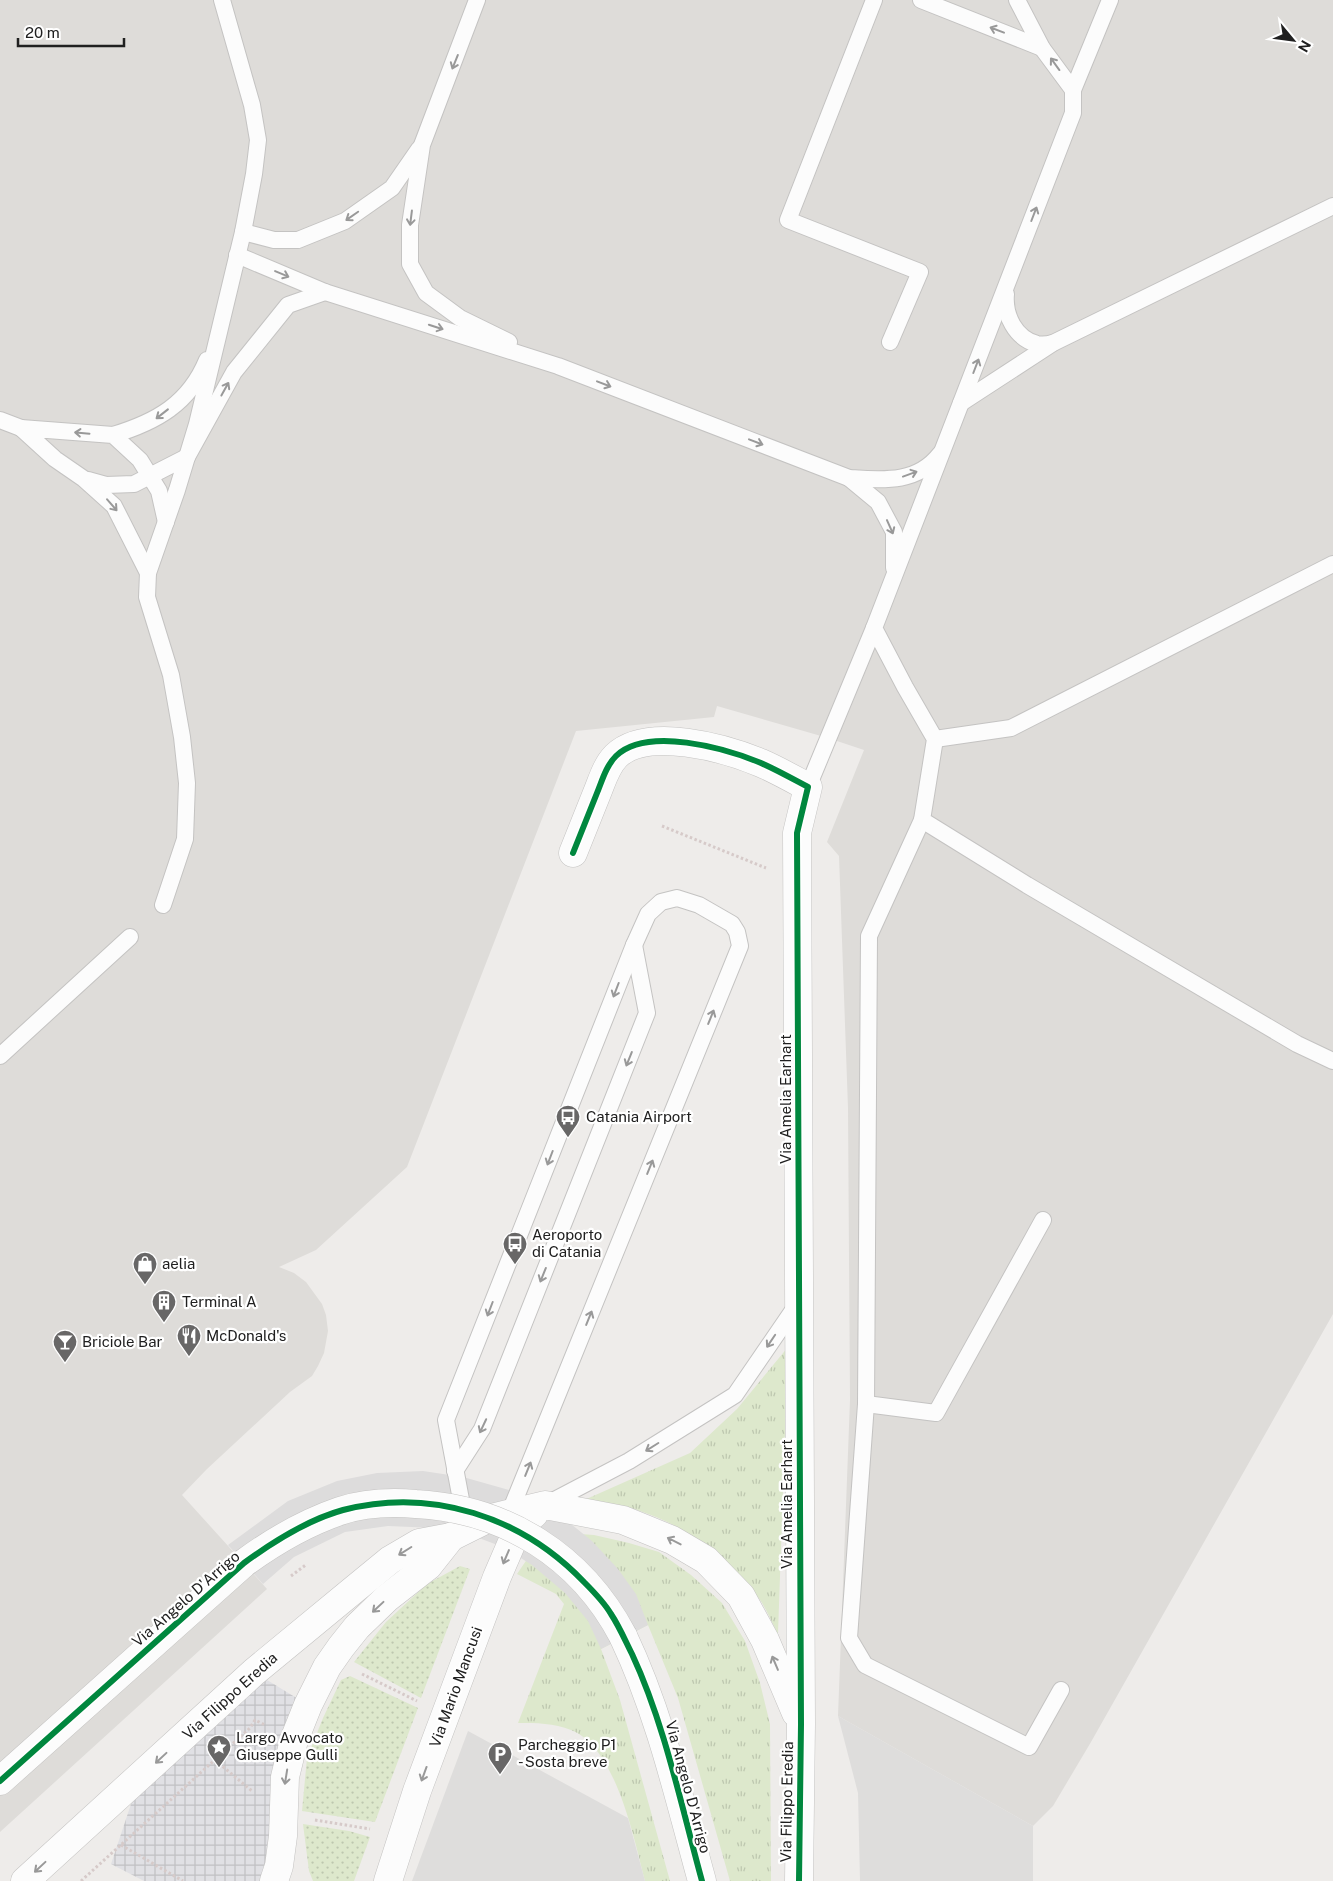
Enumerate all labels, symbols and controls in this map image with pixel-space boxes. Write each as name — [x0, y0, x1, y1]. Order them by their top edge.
scale bar — [18, 15, 124, 47]
north arrow — [1268, 15, 1318, 65]
text: 20 m — [25, 24, 60, 41]
one-way arrow — [990, 25, 1005, 34]
text: N — [1295, 38, 1314, 55]
one-way arrow — [449, 54, 459, 69]
one-way arrow — [1049, 58, 1060, 71]
one-way arrow — [1029, 207, 1039, 222]
one-way arrow — [406, 209, 416, 225]
one-way arrow — [345, 211, 359, 221]
one-way arrow — [274, 270, 289, 280]
one-way arrow — [427, 323, 443, 333]
one-way arrow — [972, 358, 981, 374]
one-way arrow — [596, 380, 611, 389]
one-way arrow — [220, 381, 230, 396]
one-way arrow — [156, 409, 169, 420]
one-way arrow — [74, 428, 90, 437]
one-way arrow — [747, 438, 763, 447]
one-way arrow — [902, 469, 918, 478]
one-way arrow — [106, 499, 117, 512]
one-way arrow — [886, 519, 896, 534]
one-way arrow — [610, 982, 620, 997]
one-way arrow — [707, 1010, 716, 1025]
street label: Via Amelia Earhart — [777, 1034, 794, 1164]
one-way arrow — [624, 1051, 633, 1066]
bus stop icon: Catania Airport — [555, 1104, 581, 1138]
place label: Catania Airport — [586, 1108, 692, 1125]
one-way arrow — [545, 1150, 554, 1165]
one-way arrow — [646, 1160, 655, 1176]
place label: Aeroporto di Catania — [532, 1226, 602, 1260]
bus stop icon: Aeroporto di Catania — [502, 1231, 528, 1265]
shop icon: aelia — [132, 1251, 158, 1285]
place label: aelia — [162, 1255, 195, 1272]
one-way arrow — [538, 1267, 547, 1282]
building icon: Terminal A — [151, 1289, 177, 1323]
place label: Terminal A — [182, 1293, 257, 1310]
one-way arrow — [485, 1301, 494, 1316]
one-way arrow — [584, 1311, 594, 1326]
restaurant icon: McDonald's — [176, 1323, 202, 1357]
place label: McDonald's — [206, 1327, 286, 1344]
bar icon: Briciole Bar — [52, 1329, 78, 1363]
place label: Briciole Bar — [82, 1333, 162, 1350]
one-way arrow — [766, 1334, 776, 1348]
one-way arrow — [477, 1418, 487, 1433]
street label: Via Amelia Earhart — [778, 1439, 795, 1569]
one-way arrow — [646, 1442, 660, 1452]
one-way arrow — [523, 1462, 533, 1477]
one-way arrow — [666, 1536, 681, 1546]
one-way arrow — [398, 1546, 412, 1557]
street label: Via Angelo D'Arrigo — [129, 1547, 243, 1650]
one-way arrow — [500, 1549, 510, 1564]
one-way arrow — [372, 1601, 385, 1613]
street label: Via Mario Mancusi — [426, 1624, 485, 1750]
street label: Via Filippo Eredia — [179, 1649, 280, 1742]
one-way arrow — [769, 1656, 779, 1671]
street label: Via Angelo D'Arrigo — [663, 1719, 714, 1855]
place label: Largo Avvocato Giuseppe Gulli — [236, 1729, 343, 1763]
place icon: Largo Avvocato Giuseppe Gulli — [206, 1734, 232, 1768]
place label: Parcheggio P1 - Sosta breve — [518, 1736, 616, 1770]
parking icon: Parcheggio P1 - Sosta breve — [487, 1741, 513, 1775]
street label: Via Filippo Eredia — [777, 1741, 796, 1863]
one-way arrow — [155, 1752, 167, 1764]
one-way arrow — [419, 1766, 428, 1781]
one-way arrow — [281, 1768, 291, 1784]
one-way arrow — [34, 1861, 47, 1873]

